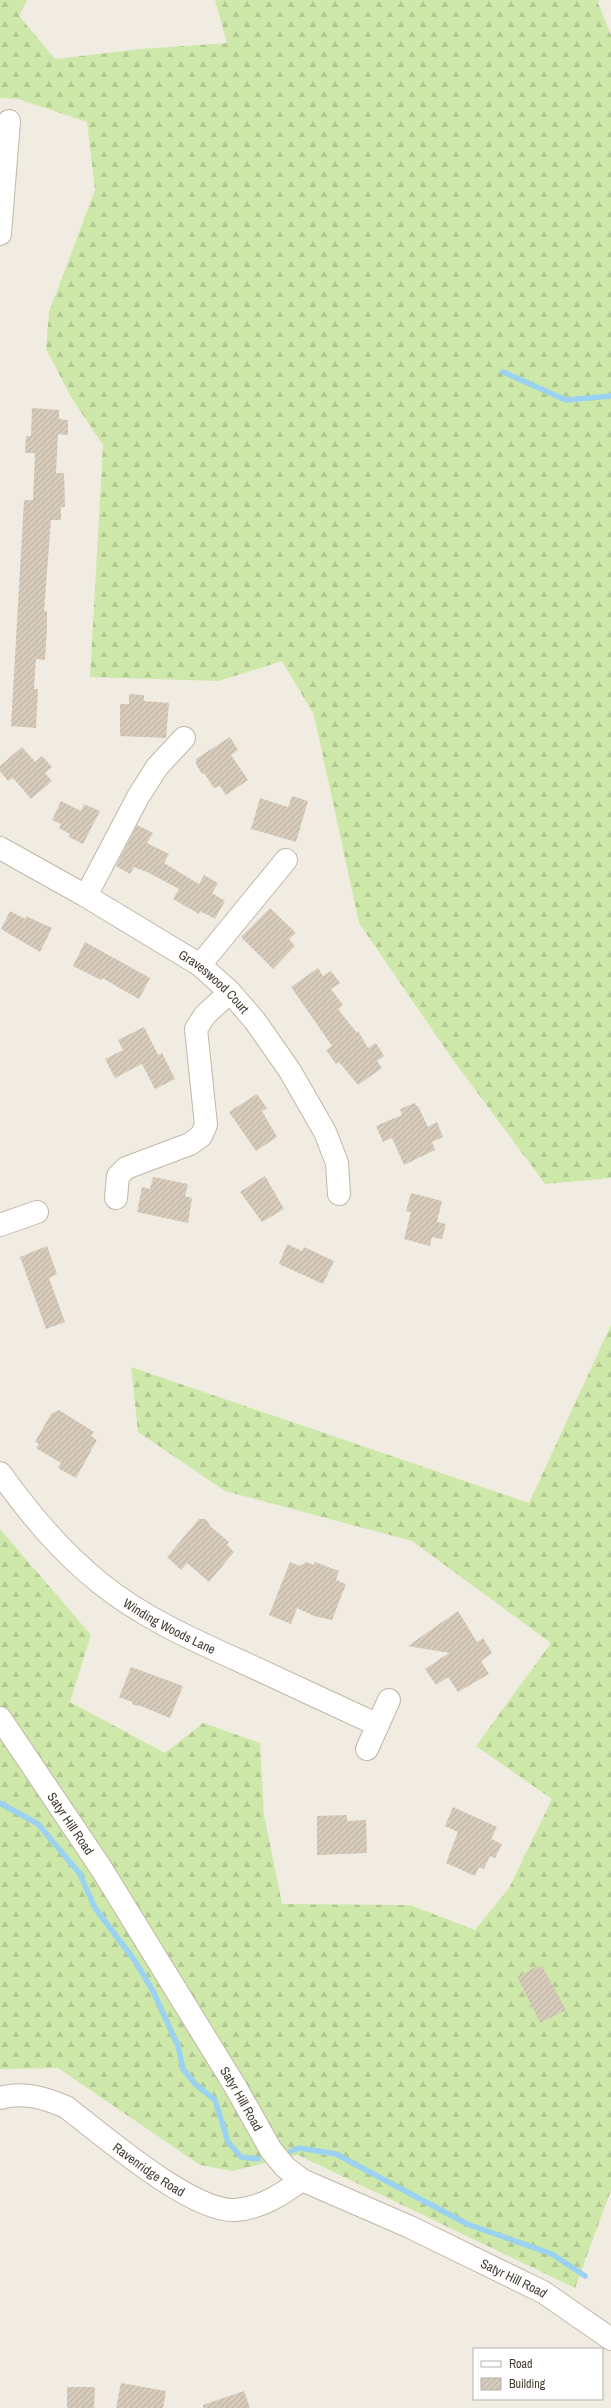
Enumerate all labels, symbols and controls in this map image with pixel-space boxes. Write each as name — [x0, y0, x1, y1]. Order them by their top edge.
street label: Graveswood Court — [175, 946, 253, 1017]
street label: Winding Woods Lane — [120, 1595, 218, 1658]
street label: Satyr Hill Road — [43, 1789, 98, 1858]
street label: Satyr Hill Road — [216, 2063, 267, 2134]
street label: Ravenridge Road — [109, 2139, 188, 2201]
street label: Satyr Hill Road — [478, 2255, 550, 2301]
legend — [473, 2348, 603, 2400]
text: Road — [509, 2356, 533, 2372]
text: Building — [509, 2376, 546, 2392]

